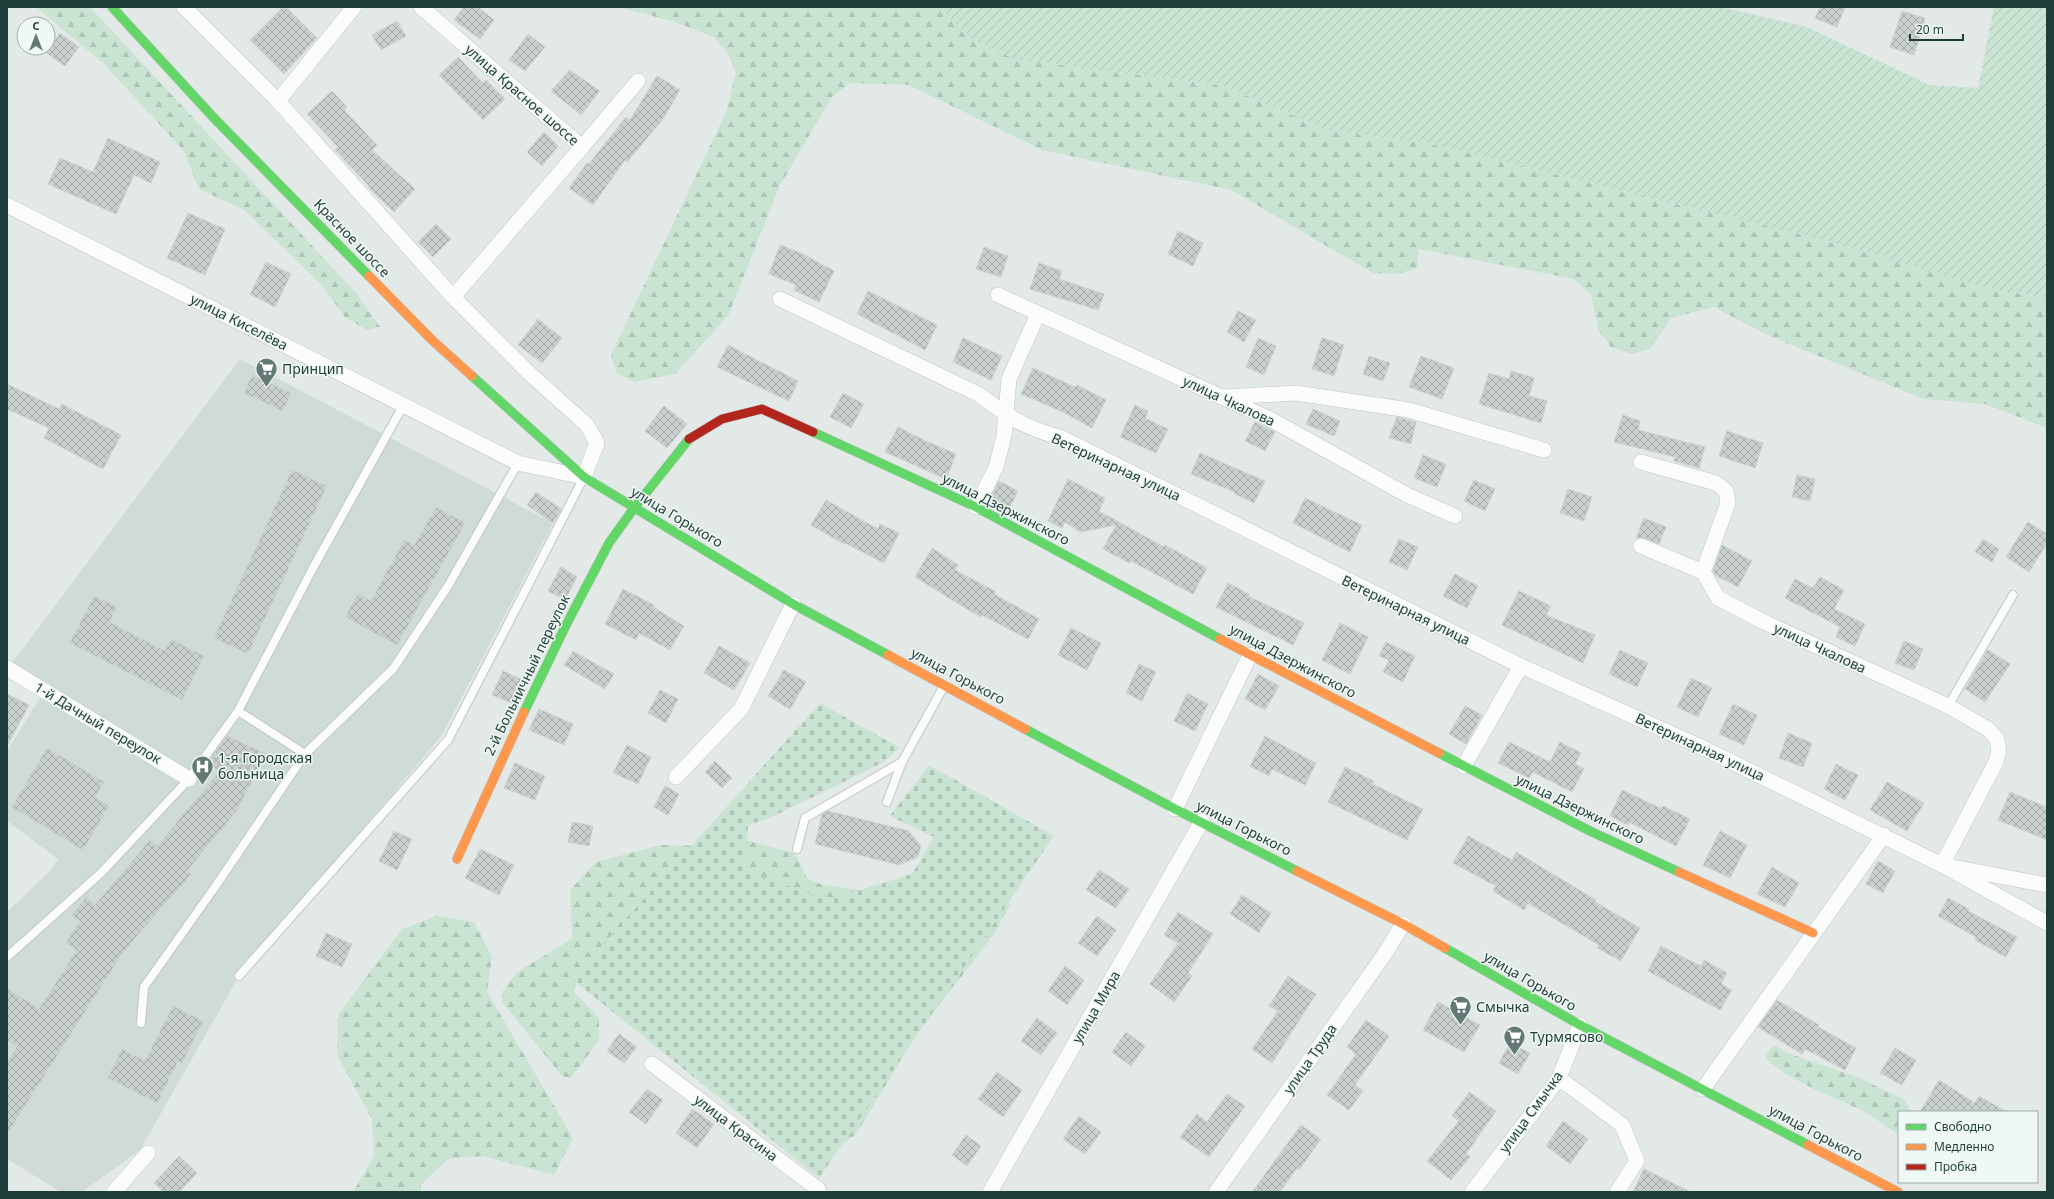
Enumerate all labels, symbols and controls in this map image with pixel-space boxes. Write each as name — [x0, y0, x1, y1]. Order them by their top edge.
north arrow — [16, 16, 56, 56]
scale bar — [1910, 16, 1963, 42]
text: С — [32, 18, 40, 33]
text: 20 m — [1916, 21, 1944, 38]
street label: улица Красное шоссе — [461, 40, 584, 150]
street label: Красное шоссе — [310, 194, 395, 281]
street label: улица Киселёва — [187, 289, 291, 354]
supermarket icon: Принцип — [253, 356, 279, 389]
place label: Принцип — [282, 359, 344, 378]
street label: улица Чкалова — [1180, 371, 1278, 430]
street label: Ветеринарная улица — [1048, 428, 1184, 505]
street label: улица Дзержинского — [939, 468, 1073, 549]
street label: улица Горького — [628, 482, 727, 552]
street label: Ветеринарная улица — [1339, 570, 1474, 649]
street label: 2-й Больничный переулок — [479, 591, 574, 759]
street label: улица Чкалова — [1771, 618, 1869, 677]
street label: улица Дзержинского — [1227, 619, 1360, 702]
street label: улица Горького — [908, 643, 1009, 708]
street label: 1-й Дачный переулок — [31, 677, 166, 768]
street label: Ветеринарная улица — [1632, 708, 1768, 785]
place label: 1-я Городская больница — [218, 748, 312, 783]
hospital icon: 1-я Городская больница — [190, 753, 216, 786]
street label: улица Дзержинского — [1513, 769, 1648, 848]
street label: улица Горького — [1194, 795, 1295, 860]
street label: улица Горького — [1480, 946, 1580, 1015]
street label: улица Мира — [1067, 967, 1124, 1047]
supermarket icon: Смычка — [1448, 994, 1474, 1027]
place label: Смычка — [1476, 997, 1530, 1016]
street label: улица Труда — [1278, 1020, 1341, 1098]
supermarket icon: Турмясово — [1501, 1024, 1527, 1057]
place label: Турмясово — [1530, 1027, 1603, 1046]
street label: улица Смычка — [1494, 1067, 1567, 1156]
street label: улица Красина — [691, 1090, 782, 1165]
street label: улица Горького — [1766, 1100, 1867, 1165]
legend — [1898, 1111, 2038, 1183]
text: Свободно — [1934, 1118, 1992, 1135]
text: Медленно — [1934, 1138, 1994, 1155]
text: Пробка — [1934, 1158, 1977, 1175]

